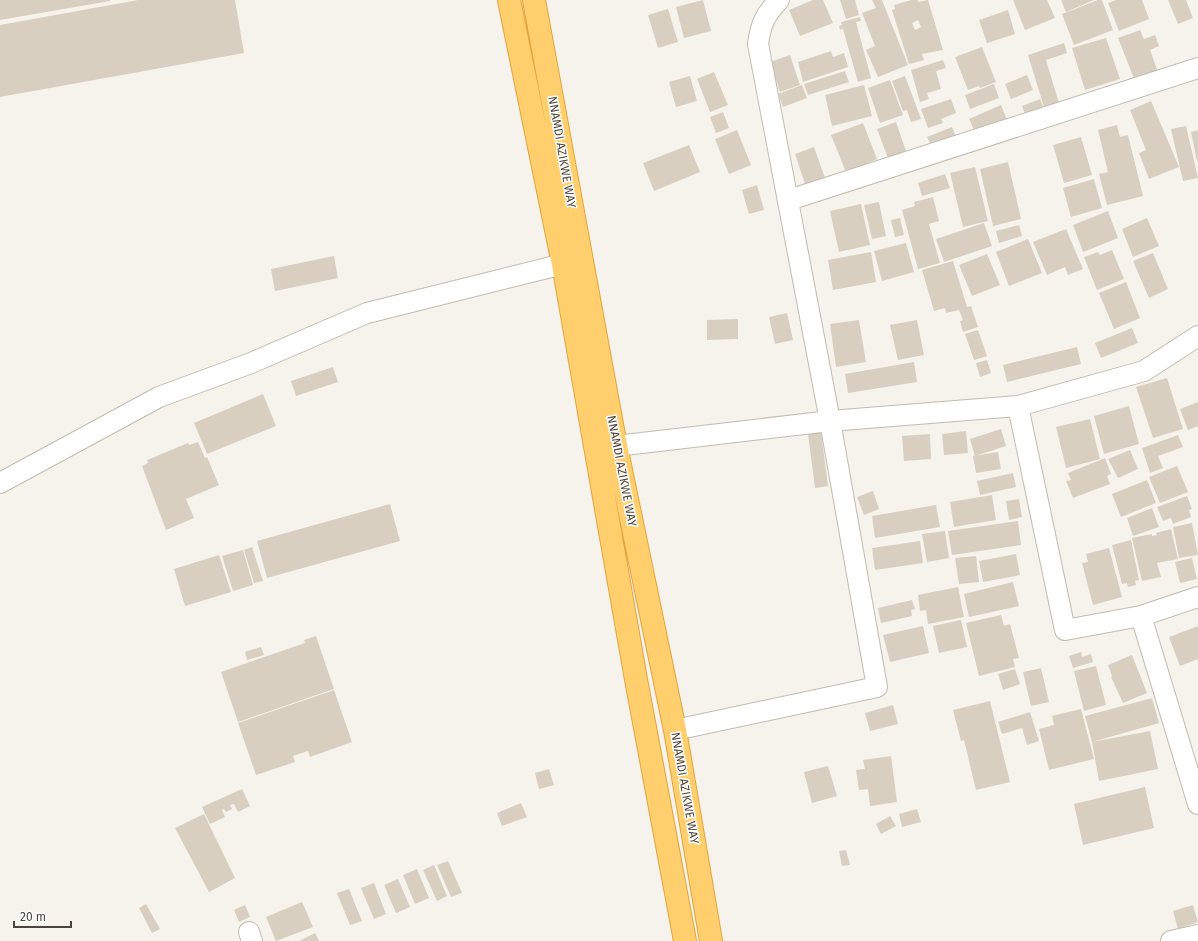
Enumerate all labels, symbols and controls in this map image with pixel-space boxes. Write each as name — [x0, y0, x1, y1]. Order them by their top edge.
street label: NNAMDI AZIKWE WAY — [545, 95, 579, 209]
street label: NNAMDI AZIKWE WAY — [604, 414, 640, 528]
street label: NNAMDI AZIKWE WAY — [668, 731, 702, 845]
scale bar — [14, 903, 71, 929]
text: 20 m — [20, 910, 46, 924]

